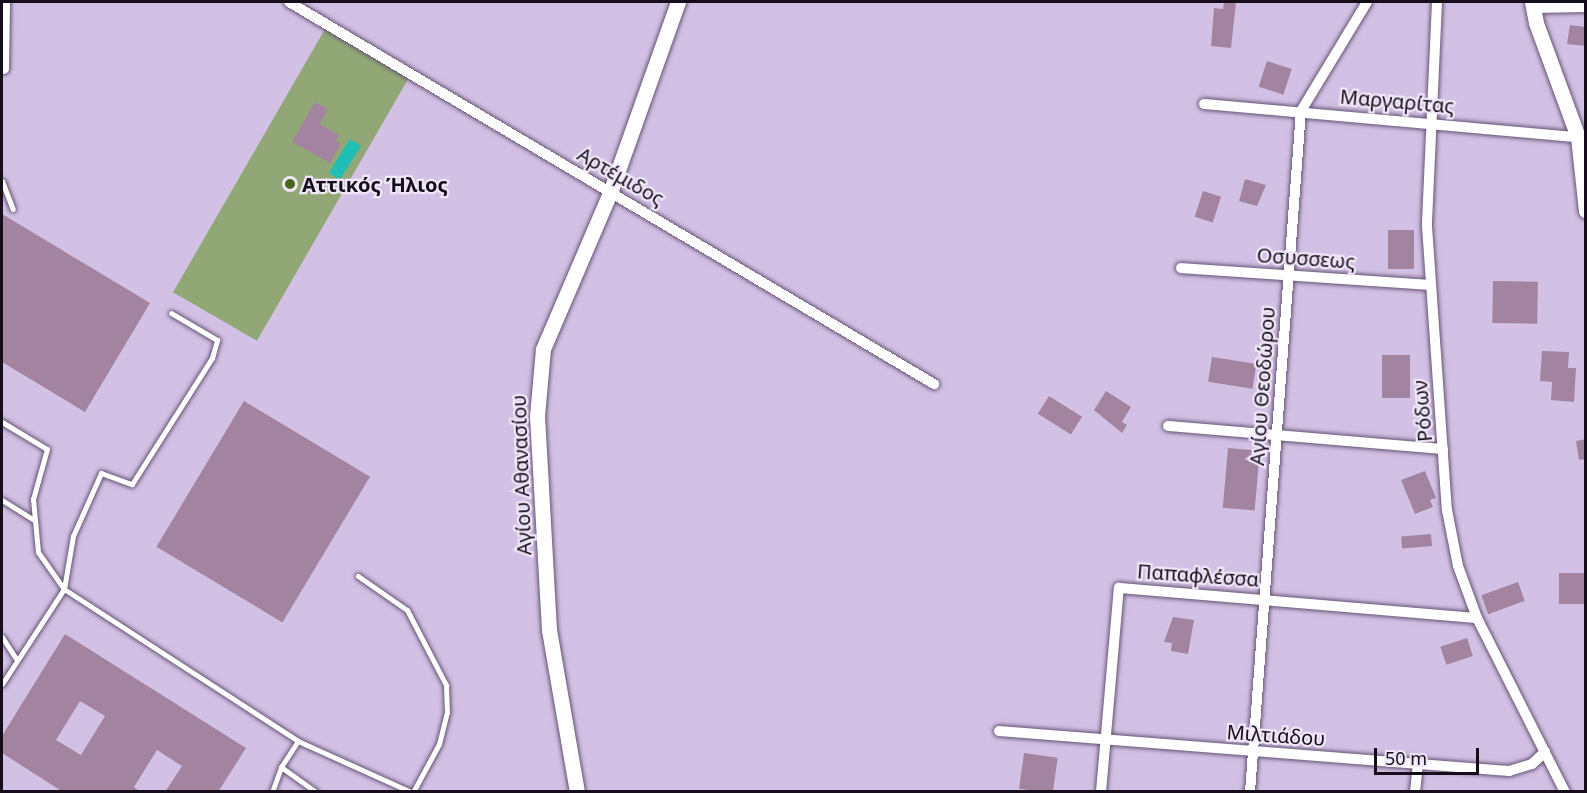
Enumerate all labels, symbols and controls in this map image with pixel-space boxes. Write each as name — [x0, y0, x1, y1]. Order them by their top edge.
street label: Μαργαρίτας — [1339, 84, 1455, 118]
street label: Αρτέμιδος — [574, 142, 668, 210]
place label: Αττικός Ήλιος — [302, 172, 448, 196]
marker: Αττικός Ήλιος — [283, 177, 297, 191]
street label: Οσυσσεως — [1256, 243, 1356, 273]
street label: Αγίου Θεοδώρου — [1244, 306, 1280, 466]
street label: Ρόδων — [1407, 379, 1437, 443]
street label: Αγίου Αθανασίου — [506, 394, 536, 556]
street label: Παπαφλέσσα — [1136, 559, 1260, 591]
street label: Μιλτιάδου — [1226, 720, 1326, 750]
scale bar — [1377, 736, 1482, 774]
text: 50 m — [1385, 746, 1427, 770]

